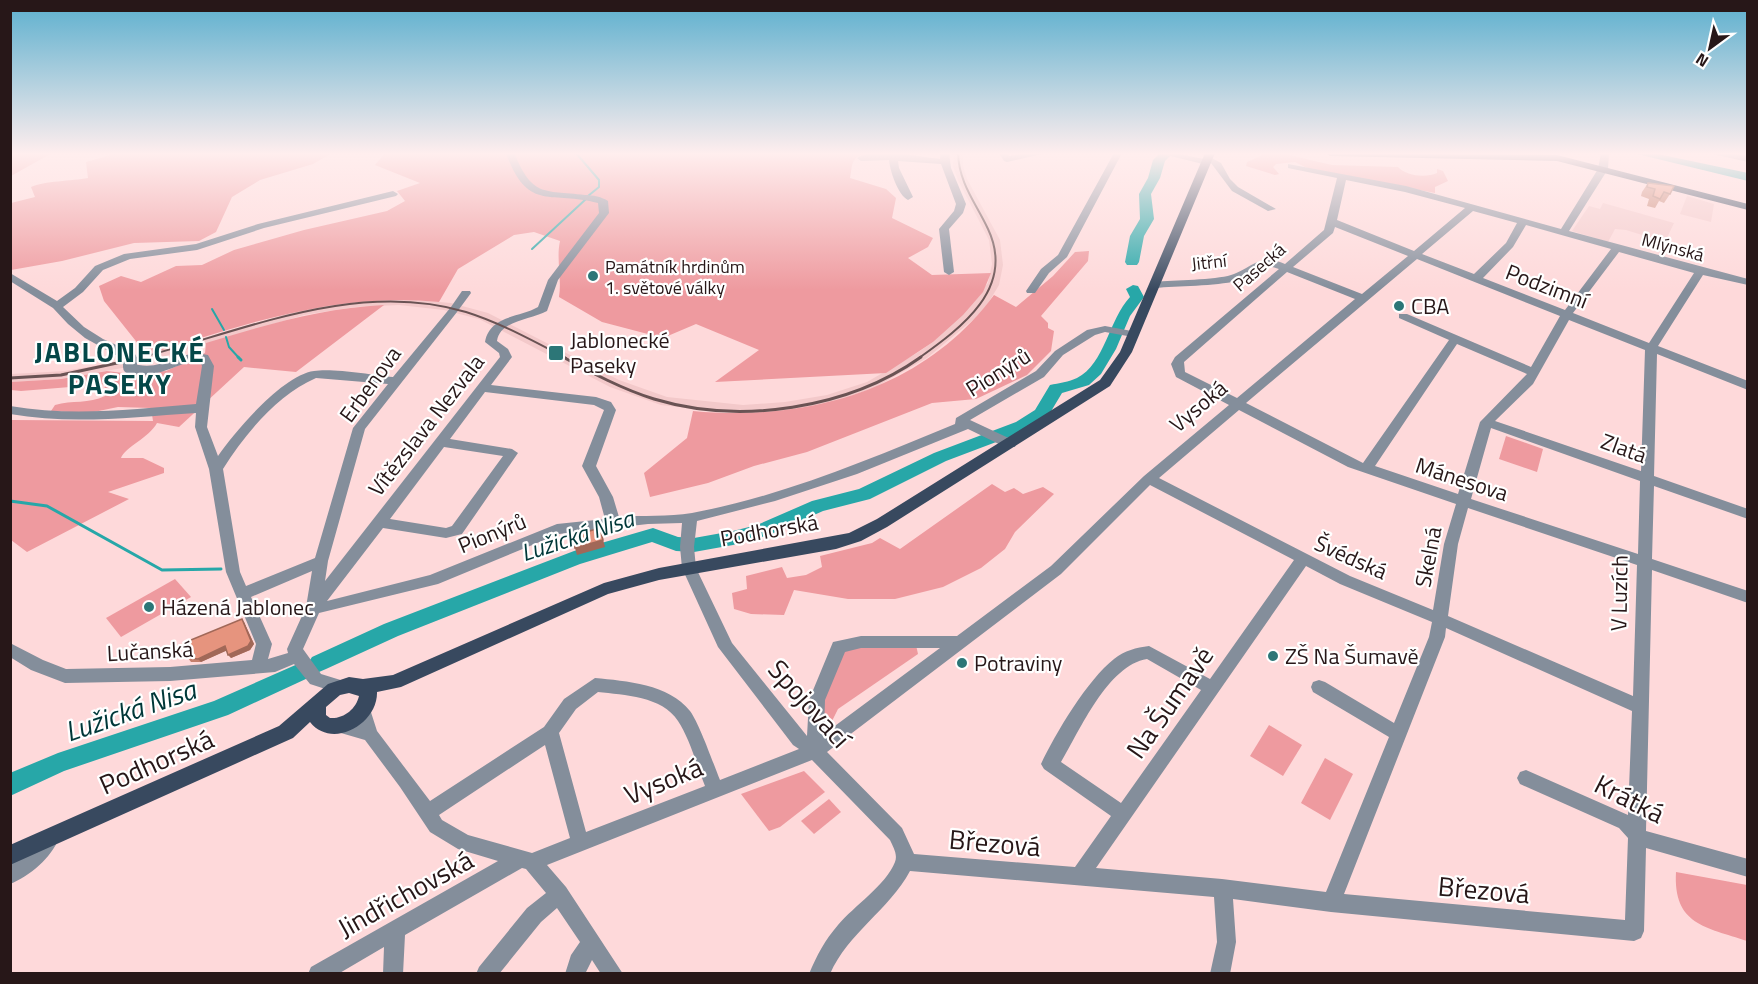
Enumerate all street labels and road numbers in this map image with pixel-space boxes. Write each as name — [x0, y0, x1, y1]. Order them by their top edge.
street label: Mlýnská — [1639, 226, 1707, 268]
street label: Pasecká — [1227, 236, 1291, 298]
street label: Jitřní — [1190, 247, 1230, 277]
street label: Podzimní — [1501, 255, 1595, 318]
street label: Erbenova — [331, 339, 409, 429]
street label: Pionýrů — [959, 339, 1037, 405]
street label: Vítězslava Nezvala — [360, 347, 492, 503]
street label: Vysoká — [1162, 372, 1234, 440]
street label: Zlatá — [1596, 424, 1652, 472]
street label: Mánesova — [1411, 448, 1513, 510]
street label: Pionýrů — [453, 504, 531, 562]
street label: Podhorská — [717, 505, 821, 555]
street label: Skelná — [1405, 524, 1451, 590]
street label: Švédská — [1309, 526, 1393, 588]
street label: V Luzích — [1601, 555, 1637, 631]
street label: Lučanská — [106, 632, 194, 670]
street label: Na Šumavě — [1115, 637, 1223, 767]
street label: Spojovací — [759, 650, 862, 758]
street label: Podhorská — [92, 717, 220, 804]
street label: Vysoká — [618, 746, 709, 814]
street label: Krátká — [1588, 763, 1673, 833]
street label: Březová — [947, 818, 1043, 866]
street label: Jindřichovská — [330, 839, 481, 947]
street label: Březová — [1436, 865, 1532, 913]

